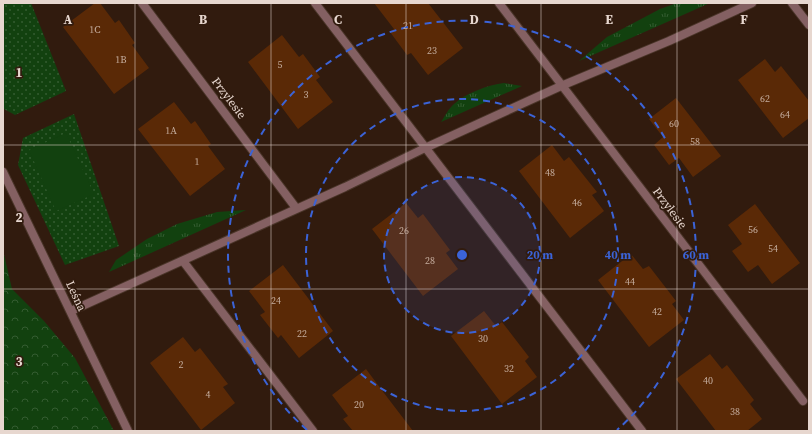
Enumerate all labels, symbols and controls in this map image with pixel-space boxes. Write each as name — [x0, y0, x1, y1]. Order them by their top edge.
text: A — [64, 11, 73, 28]
text: B — [199, 11, 208, 28]
text: C — [334, 11, 342, 28]
text: D — [469, 11, 479, 28]
text: E — [605, 11, 613, 28]
text: F — [740, 11, 748, 28]
house number: 21 — [403, 19, 413, 32]
house number: 1C — [89, 23, 101, 36]
house number: 23 — [427, 44, 437, 57]
house number: 1B — [115, 53, 127, 66]
house number: 5 — [278, 58, 283, 71]
text: 1 — [15, 64, 23, 81]
street label: Przylesie — [208, 74, 250, 122]
house number: 3 — [304, 88, 309, 101]
house number: 62 — [760, 92, 770, 105]
house number: 64 — [780, 108, 790, 121]
house number: 60 — [669, 117, 679, 130]
house number: 1A — [165, 124, 177, 137]
house number: 58 — [690, 135, 700, 148]
house number: 1 — [195, 155, 200, 168]
house number: 48 — [545, 166, 555, 179]
street label: Przylesie — [649, 184, 691, 232]
house number: 46 — [572, 196, 582, 209]
text: 2 — [15, 209, 23, 226]
house number: 56 — [748, 223, 758, 236]
house number: 26 — [399, 224, 409, 237]
house number: 54 — [768, 242, 778, 255]
text: 20 m — [527, 247, 553, 263]
text: 40 m — [605, 247, 631, 263]
text: 60 m — [683, 247, 709, 263]
centre of rings — [455, 248, 469, 262]
house number: 28 — [425, 254, 435, 267]
house number: 44 — [625, 275, 635, 288]
street label: Leśna — [62, 278, 90, 315]
house number: 24 — [271, 294, 281, 307]
house number: 42 — [652, 305, 662, 318]
house number: 22 — [297, 327, 307, 340]
house number: 30 — [478, 332, 488, 345]
text: 3 — [15, 353, 23, 370]
house number: 2 — [179, 358, 184, 371]
house number: 32 — [504, 362, 514, 375]
house number: 40 — [703, 374, 713, 387]
house number: 4 — [206, 388, 211, 401]
house number: 20 — [354, 398, 364, 411]
house number: 38 — [730, 405, 740, 418]

